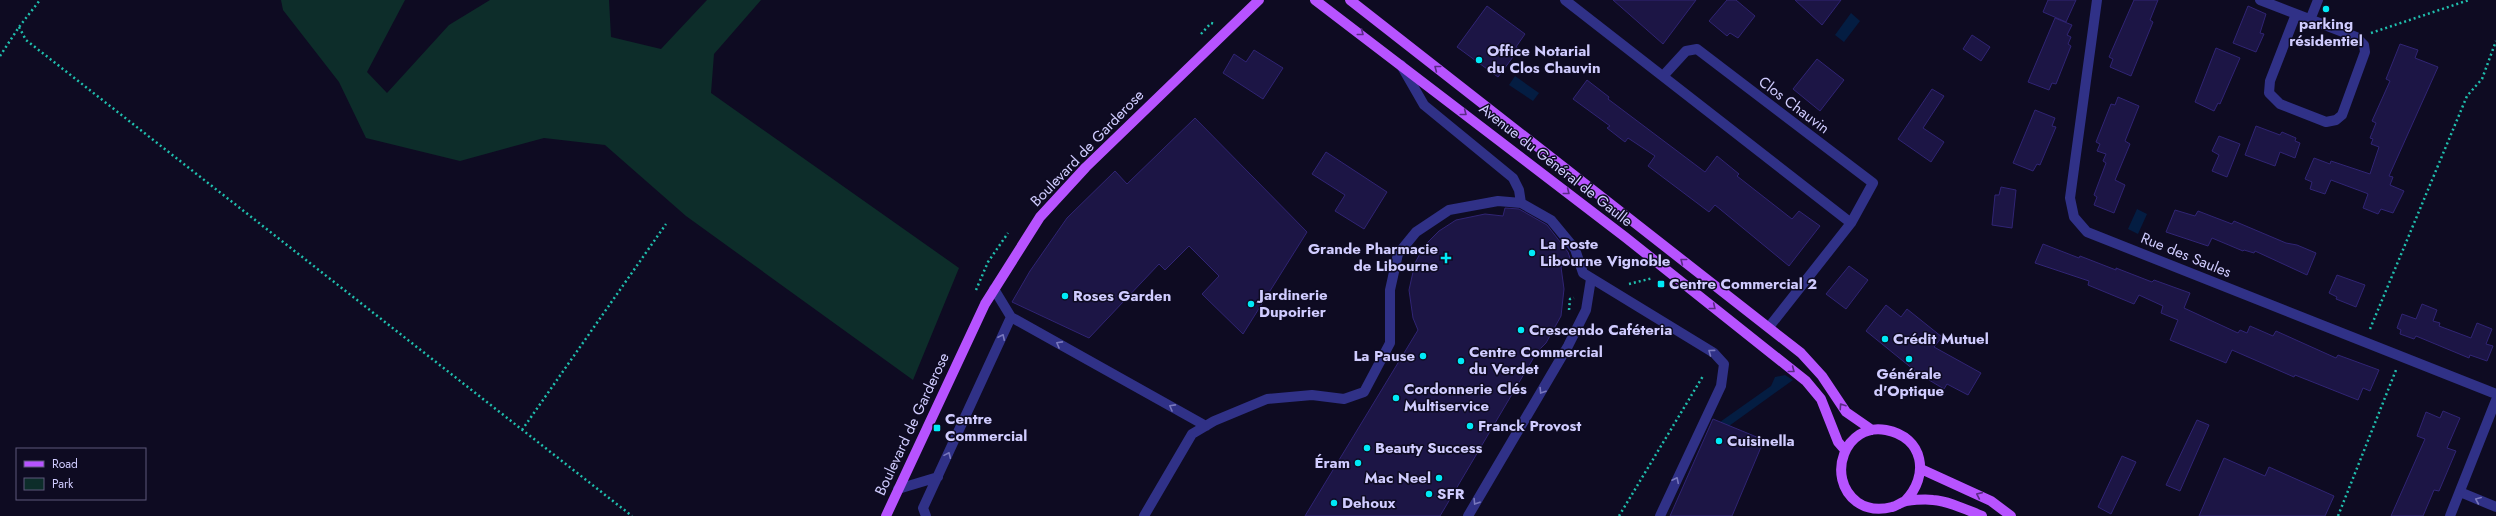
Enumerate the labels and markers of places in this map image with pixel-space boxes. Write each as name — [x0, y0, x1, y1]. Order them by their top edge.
marker: parking résidentiel — [2321, 4, 2331, 14]
place label: parking résidentiel — [2289, 13, 2363, 52]
place label: Office Notarial du Clos Chauvin — [1487, 40, 1601, 79]
marker: Office Notarial du Clos Chauvin — [1474, 55, 1484, 65]
place label: La Poste Libourne Vignoble — [1540, 233, 1671, 272]
place label: Grande Pharmacie de Libourne — [1308, 238, 1438, 277]
marker: La Poste Libourne Vignoble — [1527, 248, 1537, 258]
marker: Grande Pharmacie de Libourne — [1441, 253, 1451, 263]
place label: Centre Commercial 2 — [1669, 273, 1817, 295]
marker: Centre Commercial 2 — [1656, 279, 1666, 289]
place label: Jardinerie Dupoirier — [1256, 284, 1328, 323]
place label: Roses Garden — [1073, 285, 1171, 307]
marker: Roses Garden — [1060, 291, 1070, 301]
marker: Jardinerie Dupoirier — [1246, 299, 1256, 309]
place label: Crescendo Caféteria — [1529, 319, 1672, 341]
marker: Crescendo Caféteria — [1516, 325, 1526, 335]
place label: Crédit Mutuel — [1893, 328, 1989, 350]
marker: Crédit Mutuel — [1880, 334, 1890, 344]
place label: Centre Commercial du Verdet — [1469, 341, 1603, 380]
place label: La Pause — [1353, 345, 1415, 367]
marker: La Pause — [1418, 351, 1428, 361]
marker: Générale d'Optique — [1904, 354, 1914, 364]
marker: Centre Commercial du Verdet — [1456, 356, 1466, 366]
place label: Générale d'Optique — [1874, 363, 1945, 402]
place label: Cordonnerie Clés Multiservice — [1404, 378, 1527, 417]
marker: Cordonnerie Clés Multiservice — [1391, 393, 1401, 403]
place label: Centre Commercial — [945, 408, 1027, 447]
place label: Franck Provost — [1478, 415, 1581, 437]
marker: Franck Provost — [1465, 421, 1475, 431]
marker: Centre Commercial — [932, 423, 942, 433]
place label: Cuisinella — [1727, 430, 1795, 452]
marker: Cuisinella — [1714, 436, 1724, 446]
place label: Beauty Success — [1375, 437, 1483, 459]
marker: Beauty Success — [1362, 443, 1372, 453]
place label: Éram — [1314, 452, 1350, 474]
marker: Éram — [1353, 458, 1363, 468]
place label: Mac Neel — [1364, 467, 1431, 489]
marker: Mac Neel — [1434, 473, 1444, 483]
place label: SFR — [1437, 483, 1465, 505]
marker: SFR — [1424, 489, 1434, 499]
place label: Dehoux — [1342, 492, 1396, 514]
marker: Dehoux — [1329, 498, 1339, 508]

